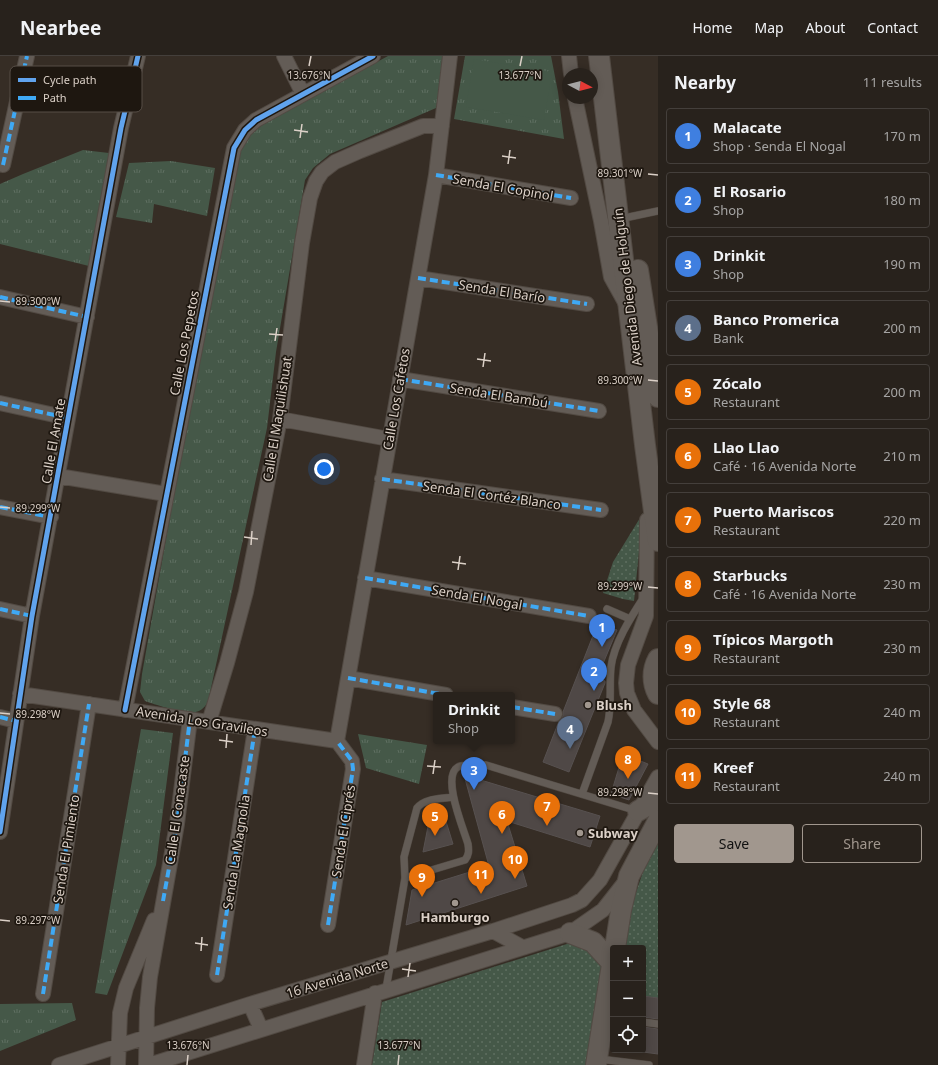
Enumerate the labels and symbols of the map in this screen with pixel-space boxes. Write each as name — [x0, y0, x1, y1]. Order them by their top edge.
legend — [10, 66, 142, 112]
text: 13.676°N — [287, 68, 331, 82]
text: 13.677°N — [498, 68, 542, 82]
north arrow — [562, 68, 598, 104]
text: Cycle path — [43, 72, 96, 87]
text: Path — [43, 90, 67, 105]
text: 89.301°W — [598, 166, 643, 180]
street label: Senda El Copinol — [451, 169, 555, 205]
street label: Avenida Diego de Holguín — [608, 207, 646, 367]
street label: Senda El Barío — [457, 275, 547, 307]
street label: Calle Los Pepetos — [165, 289, 203, 397]
text: 89.300°W — [16, 294, 61, 308]
street label: Calle Los Cafetos — [378, 347, 414, 451]
street label: Calle El Maquilishuat — [258, 355, 296, 483]
text: 89.300°W — [598, 373, 643, 387]
street label: Senda El Bambú — [449, 378, 549, 412]
street label: Calle El Amate — [37, 397, 69, 485]
your location — [314, 459, 334, 479]
street label: Senda El Cortéz Blanco — [422, 476, 562, 514]
text: 89.299°W — [16, 501, 61, 515]
text: 89.299°W — [598, 579, 643, 593]
street label: Senda El Nogal — [430, 580, 524, 614]
pin: 1 — [589, 614, 615, 647]
pin: 2 — [581, 658, 607, 691]
place label: Blush — [596, 696, 632, 714]
marker: Blush — [583, 700, 593, 710]
street label: Avenida Los Gravileos — [135, 702, 269, 740]
text: 89.298°W — [16, 707, 61, 721]
pin: 4 — [557, 716, 583, 749]
pin: 8 — [615, 746, 641, 779]
street label: Calle El Conacaste — [160, 754, 194, 866]
pin: 3 — [461, 757, 487, 790]
street label: Senda El Ciprés — [327, 783, 359, 879]
text: 89.298°W — [598, 785, 643, 799]
street label: Senda El Pimiento — [49, 793, 83, 905]
street label: Senda La Magnolia — [218, 793, 254, 911]
pin: 7 — [534, 793, 560, 826]
pin: 6 — [489, 801, 515, 834]
pin: 5 — [422, 803, 448, 836]
place label: Subway — [588, 824, 638, 842]
marker: Subway — [575, 828, 585, 838]
pin: 10 — [502, 846, 528, 879]
pin: 11 — [468, 861, 494, 894]
pin: 9 — [409, 864, 435, 897]
marker: Hamburgo — [450, 898, 460, 908]
place label: Hamburgo — [420, 908, 490, 926]
text: 89.297°W — [16, 913, 61, 927]
street label: 16 Avenida Norte — [284, 954, 390, 1002]
text: 13.676°N — [166, 1038, 210, 1052]
text: 13.677°N — [377, 1038, 421, 1052]

